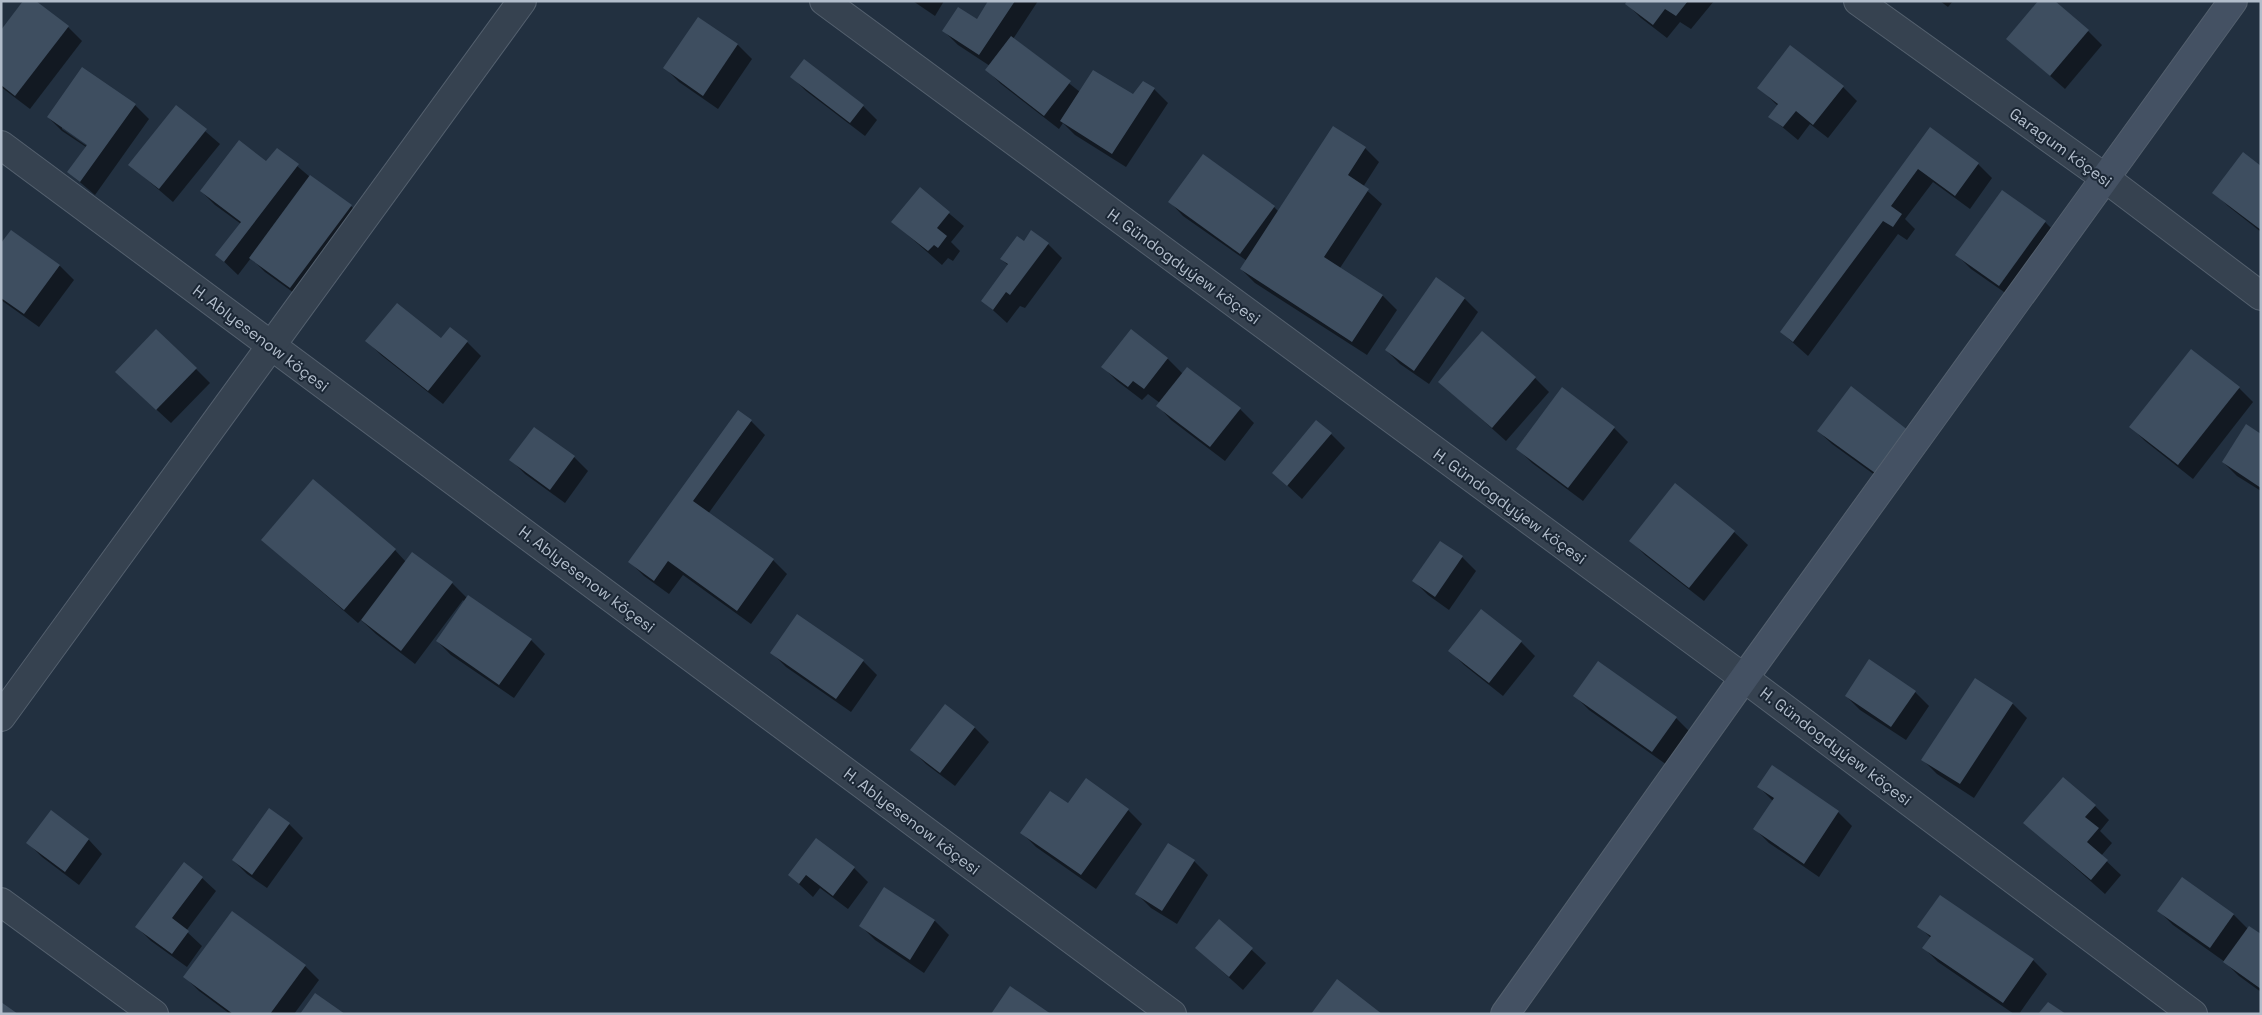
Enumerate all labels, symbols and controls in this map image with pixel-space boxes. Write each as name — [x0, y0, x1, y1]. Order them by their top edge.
street label: Garagum köçesi — [2005, 103, 2116, 192]
street label: H. Gündogdyýew köçesi — [1103, 204, 1264, 329]
street label: H. Ablyesenow köçesi — [188, 280, 333, 397]
street label: H. Gündogdyýew köçesi — [1429, 444, 1590, 569]
street label: H. Ablyesenow köçesi — [514, 521, 659, 638]
street label: H. Gündogdyýew köçesi — [1756, 683, 1916, 810]
street label: H. Ablyesenow köçesi — [839, 763, 984, 880]

